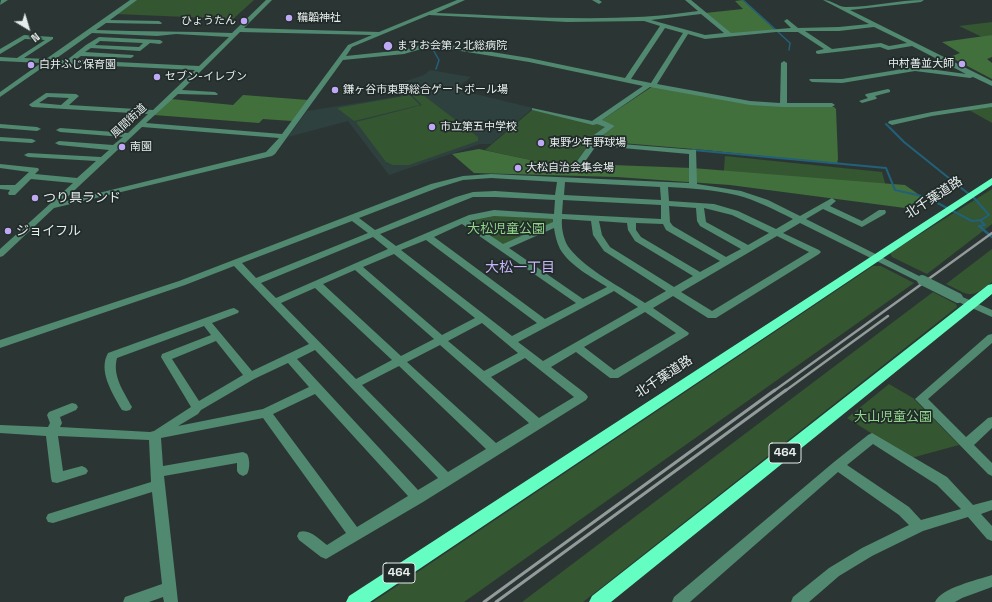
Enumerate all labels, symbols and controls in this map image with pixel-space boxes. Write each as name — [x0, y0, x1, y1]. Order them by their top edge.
north arrow — [8, 8, 48, 48]
place label: 鞴韜神社 — [297, 11, 341, 25]
marker: 鞴韜神社 — [284, 13, 294, 23]
place label: ひょうたん — [181, 14, 236, 28]
marker: ひょうたん — [239, 16, 249, 26]
text: N — [28, 30, 43, 45]
place label: ますお会第２北総病院 — [397, 39, 507, 53]
marker: ますお会第２北総病院 — [382, 40, 394, 52]
place label: 中村善並大師 — [888, 57, 954, 71]
place label: 白井ふじ保育園 — [39, 58, 116, 72]
marker: 中村善並大師 — [957, 59, 967, 69]
marker: 白井ふじ保育園 — [26, 60, 36, 70]
place label: セブン-イレブン — [165, 70, 247, 84]
marker: セブン-イレブン — [152, 72, 162, 82]
place label: 鎌ヶ谷市東野総合ゲートボール場 — [343, 83, 508, 97]
marker: 鎌ヶ谷市東野総合ゲートボール場 — [330, 85, 340, 95]
street label: 風間街道 — [108, 101, 150, 141]
place label: 市立第五中学校 — [440, 120, 517, 134]
marker: 市立第五中学校 — [427, 122, 437, 132]
place label: 東野少年野球場 — [549, 136, 626, 150]
marker: 東野少年野球場 — [536, 138, 546, 148]
place label: 南園 — [130, 140, 152, 154]
marker: 南園 — [117, 142, 127, 152]
place label: 大松自治会集会場 — [526, 161, 614, 175]
marker: 大松自治会集会場 — [513, 163, 523, 173]
street label: 北千葉道路 — [902, 174, 966, 222]
place label: つり具ランド — [43, 190, 121, 206]
marker: つり具ランド — [30, 193, 40, 203]
park label: 大松児童公園 — [467, 221, 545, 237]
place label: ジョイフル — [16, 223, 81, 239]
marker: ジョイフル — [3, 226, 13, 236]
district label: 大松一丁目 — [485, 260, 555, 276]
street label: 北千葉道路 — [632, 353, 696, 401]
park label: 大山児童公園 — [854, 409, 932, 425]
road number: 464 — [769, 443, 801, 463]
road number: 464 — [383, 563, 415, 583]

